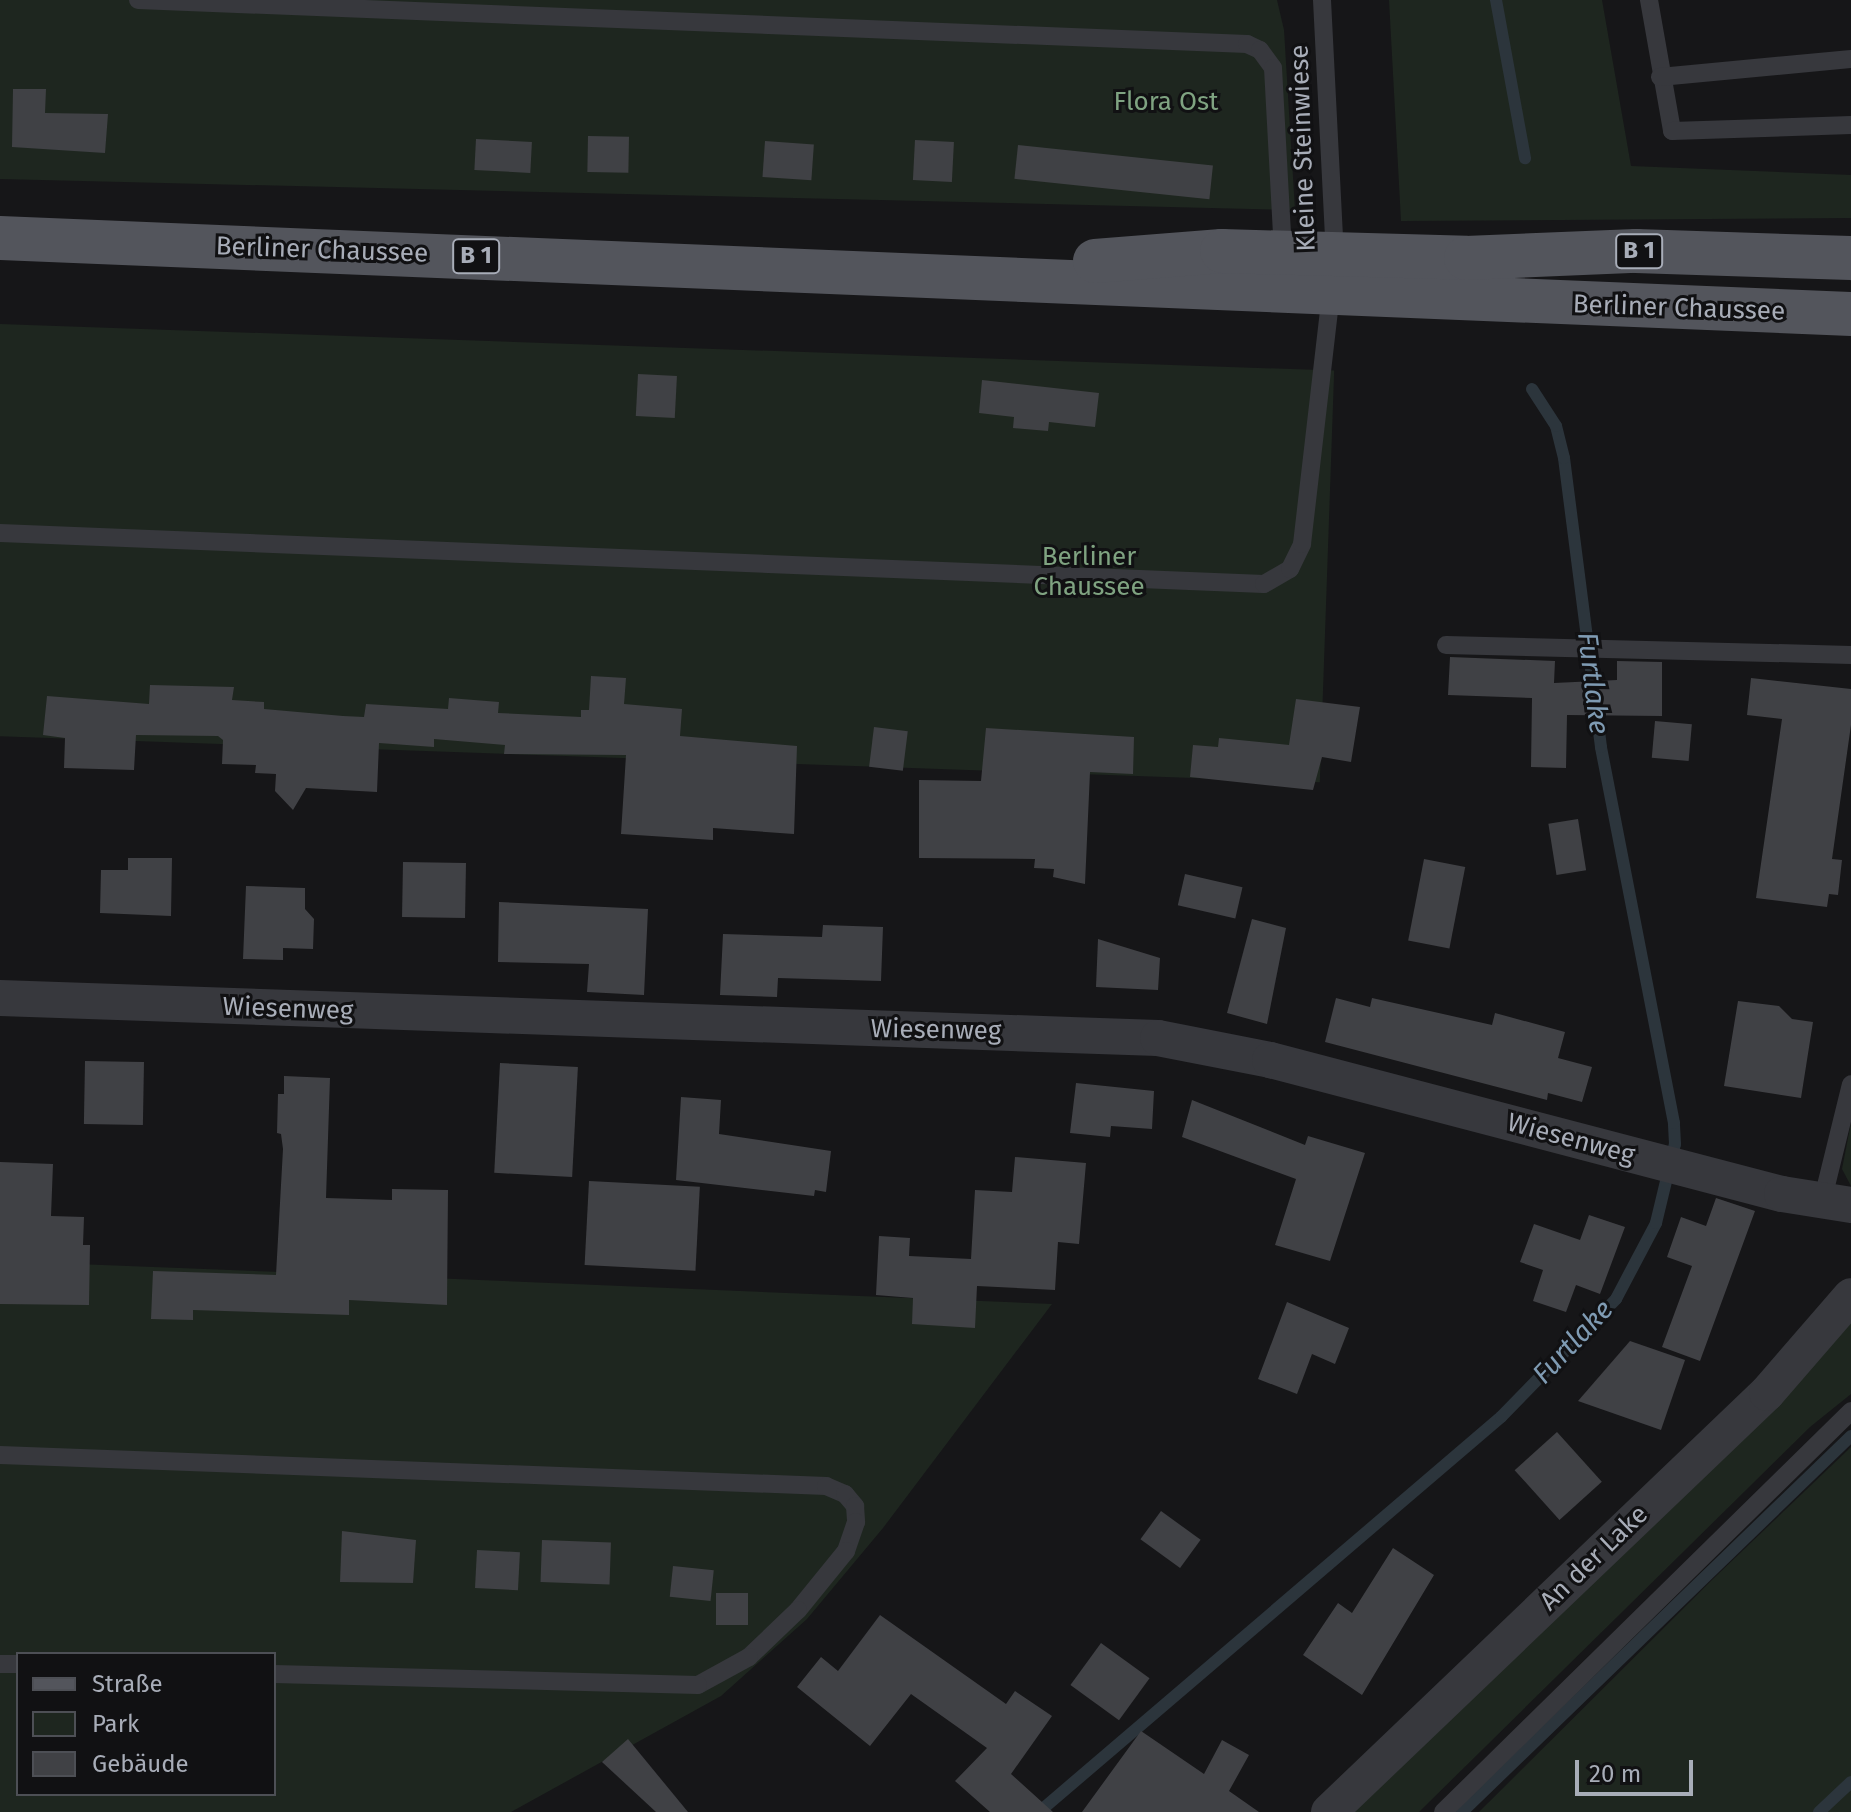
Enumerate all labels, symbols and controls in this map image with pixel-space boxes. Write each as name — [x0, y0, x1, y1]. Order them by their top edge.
street label: Kleine Steinwiese — [1284, 44, 1322, 252]
park label: Flora Ost — [1114, 86, 1218, 118]
street label: Berliner Chaussee — [215, 231, 429, 269]
road number: B 1 — [1615, 231, 1663, 271]
road number: B 1 — [452, 236, 500, 276]
street label: Berliner Chaussee — [1572, 289, 1786, 327]
park label: Berliner Chaussee — [1033, 541, 1145, 602]
water label: Furtlake — [1570, 630, 1616, 736]
street label: Wiesenweg — [222, 991, 354, 1027]
street label: Wiesenweg — [870, 1013, 1002, 1047]
street label: Wiesenweg — [1504, 1107, 1638, 1171]
water label: Furtlake — [1526, 1293, 1620, 1391]
street label: An der Lake — [1534, 1499, 1654, 1617]
legend — [16, 1652, 276, 1796]
text: Straße — [92, 1670, 163, 1698]
text: Park — [92, 1710, 139, 1738]
scale bar — [1579, 1744, 1697, 1794]
text: Gebäude — [92, 1750, 189, 1778]
text: 20 m — [1589, 1760, 1641, 1788]

